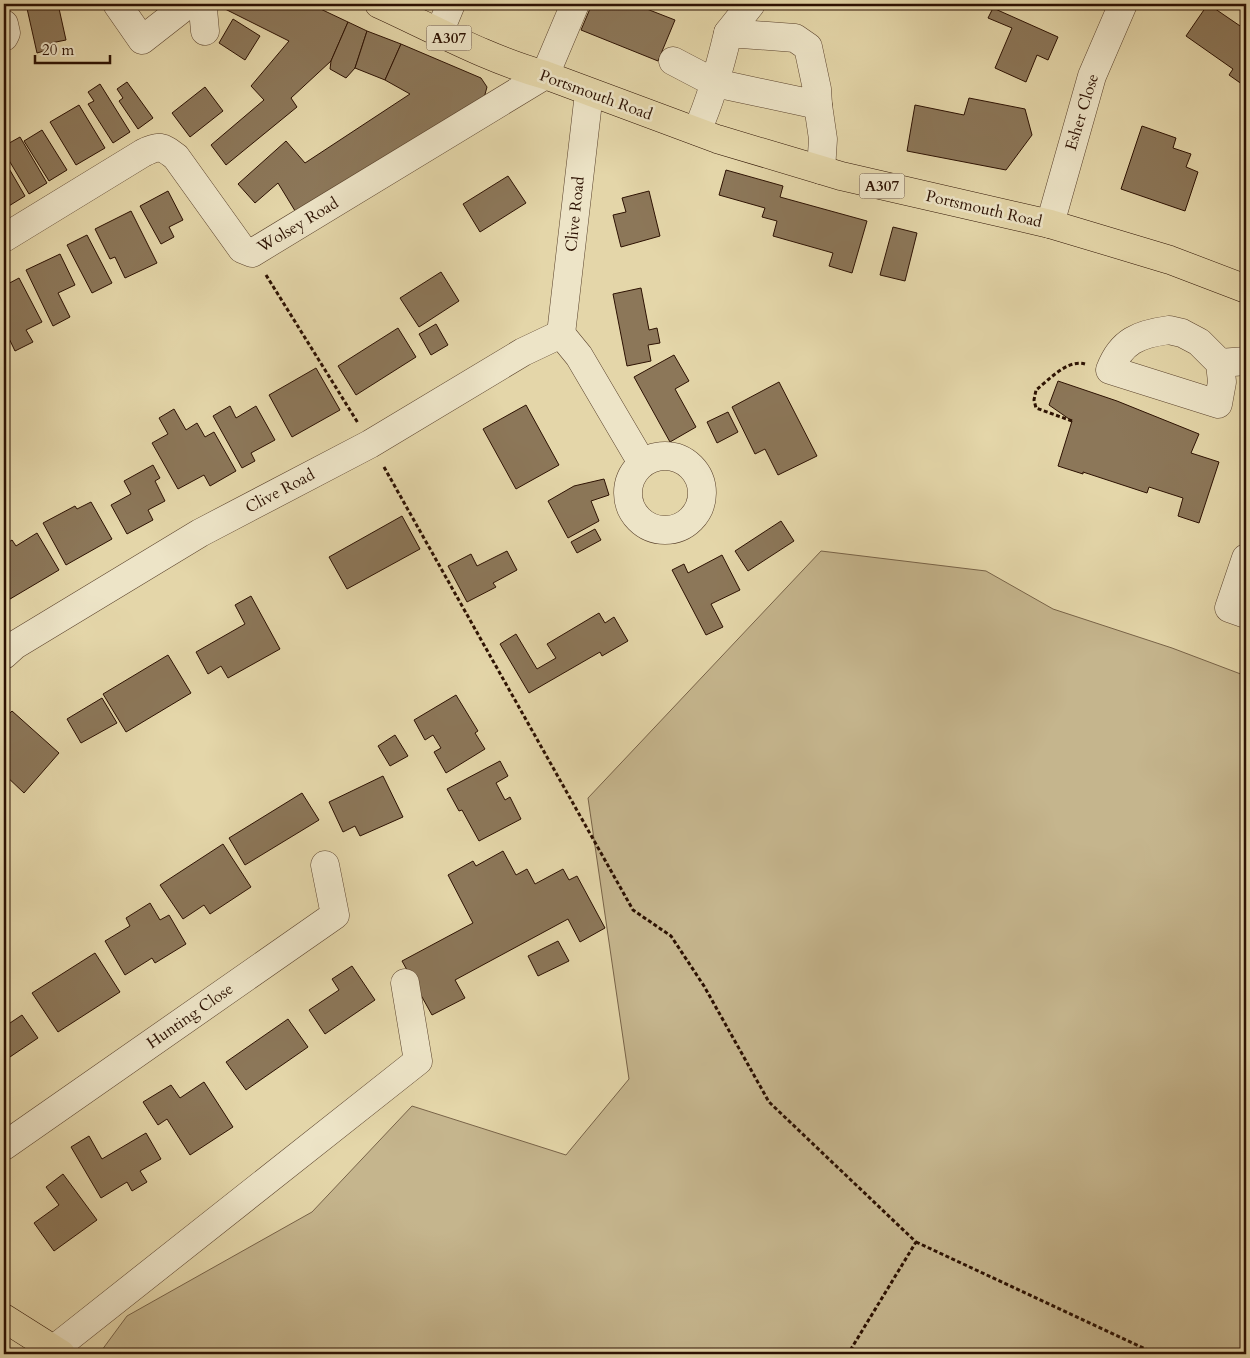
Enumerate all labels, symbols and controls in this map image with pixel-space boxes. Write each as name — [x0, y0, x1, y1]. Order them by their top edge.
road number: A307 — [426, 26, 472, 50]
scale bar — [35, 32, 110, 64]
text: 20 m — [42, 40, 74, 60]
street label: Portsmouth Road — [537, 64, 656, 126]
street label: Esher Close — [1060, 71, 1104, 153]
road number: A307 — [860, 174, 904, 198]
street label: Clive Road — [560, 175, 590, 253]
street label: Portsmouth Road — [924, 185, 1045, 233]
street label: Wolsey Road — [253, 192, 343, 258]
street label: Clive Road — [241, 463, 319, 518]
street label: Hunting Close — [142, 978, 238, 1054]

